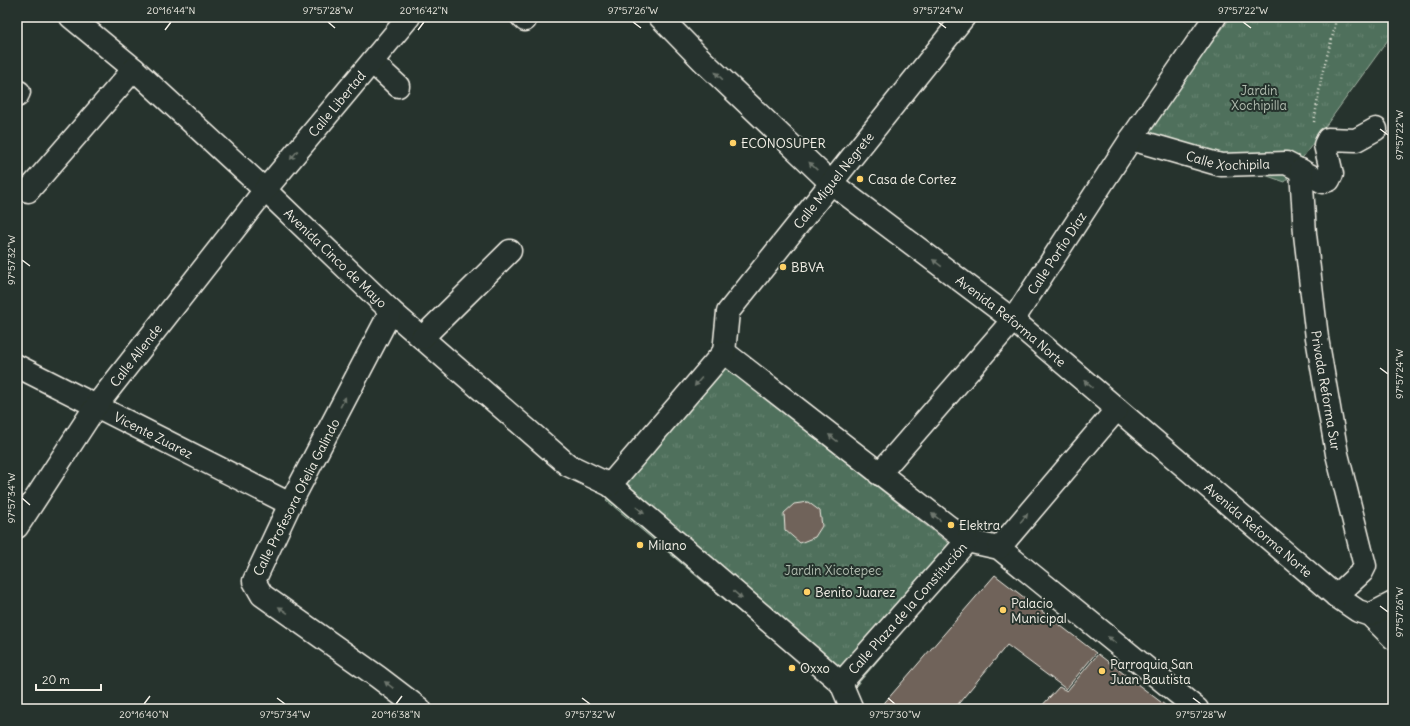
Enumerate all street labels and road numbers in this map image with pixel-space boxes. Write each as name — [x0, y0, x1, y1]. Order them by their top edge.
street label: Calle Libertad — [305, 67, 370, 141]
street label: Calle Miguel Negrete — [790, 129, 878, 232]
street label: Calle Xochipila — [1184, 147, 1270, 175]
street label: Avenida Cinco de Mayo — [280, 205, 390, 312]
street label: Calle Porfio Díaz — [1024, 209, 1090, 298]
street label: Avenida Reforma Norte — [952, 272, 1069, 371]
street label: Calle Allende — [106, 321, 166, 390]
street label: Privada Reforma Sur — [1307, 329, 1344, 453]
street label: Vicente Zuarez — [111, 408, 196, 463]
street label: Calle Profesora Ofelia Galindo — [249, 416, 344, 579]
street label: Avenida Reforma Norte — [1201, 479, 1316, 581]
street label: Calle Plaza de la Constitución — [845, 539, 971, 678]

